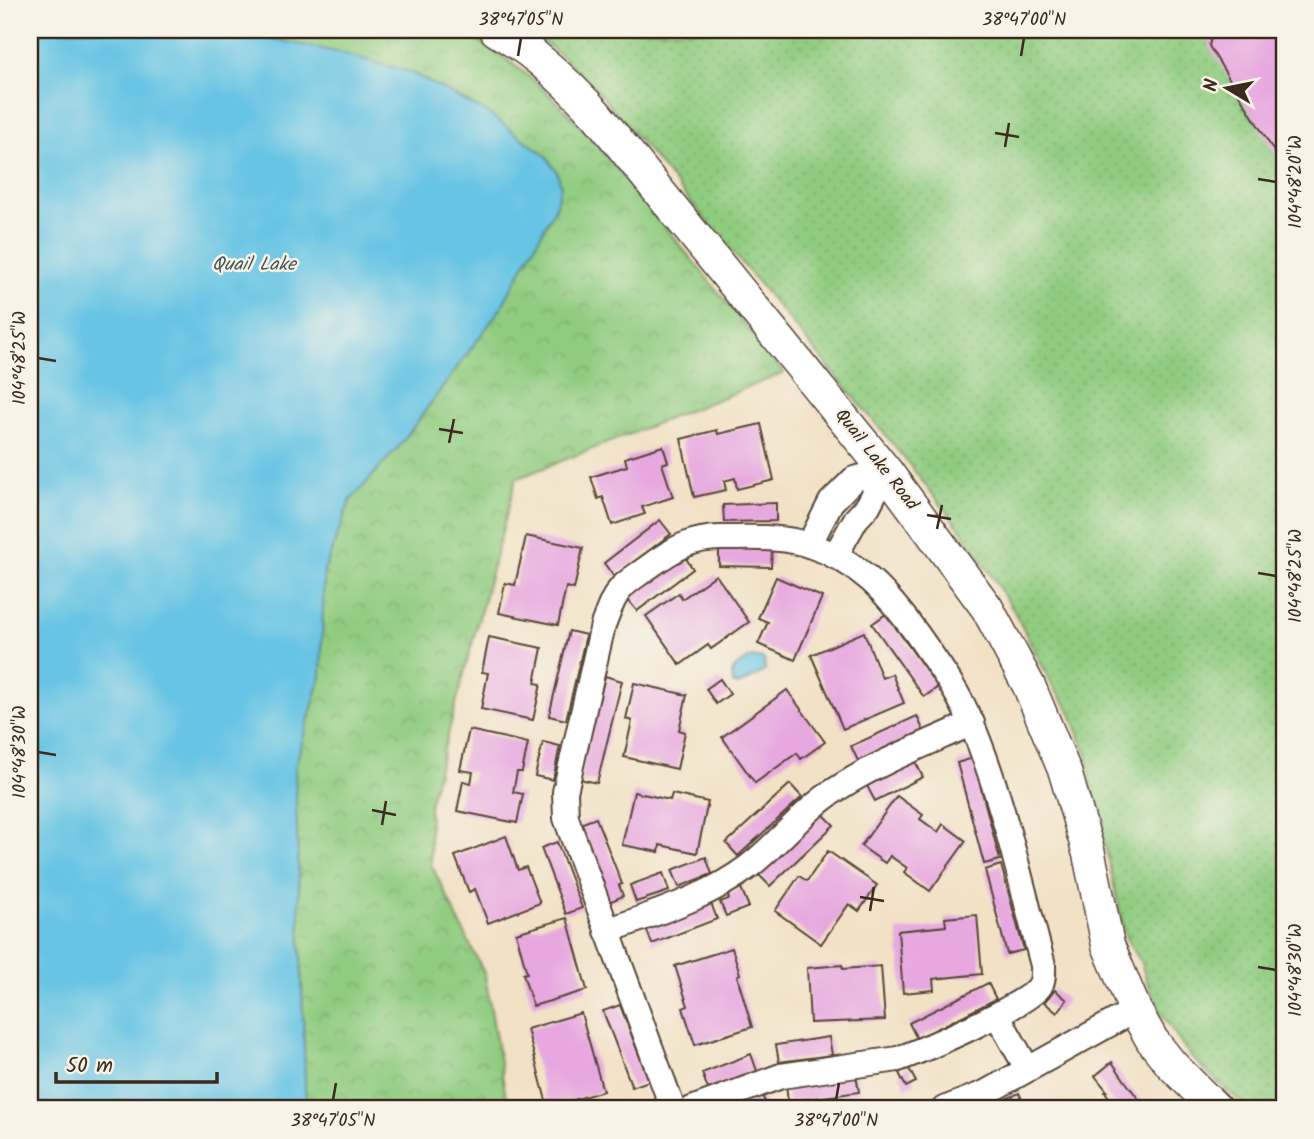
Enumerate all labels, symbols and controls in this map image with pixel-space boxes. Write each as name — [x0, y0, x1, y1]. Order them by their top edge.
text: 38°47'05"N — [479, 6, 563, 35]
text: 38°47'00"N — [982, 6, 1066, 35]
north arrow — [1192, 52, 1262, 122]
text: N — [1196, 77, 1228, 94]
text: 104°48'20"W — [1282, 135, 1311, 229]
water label: Quail Lake — [212, 250, 298, 280]
text: 104°48'25"W — [6, 311, 35, 405]
street label: Quail Lake Road — [827, 403, 926, 518]
text: 104°48'25"W — [1282, 529, 1311, 623]
text: 104°48'30"W — [6, 705, 35, 799]
text: 104°48'30"W — [1282, 923, 1311, 1017]
scale bar — [56, 1041, 217, 1085]
text: 50 m — [66, 1050, 113, 1083]
text: 38°47'05"N — [291, 1107, 375, 1136]
text: 38°47'00"N — [794, 1107, 878, 1136]

